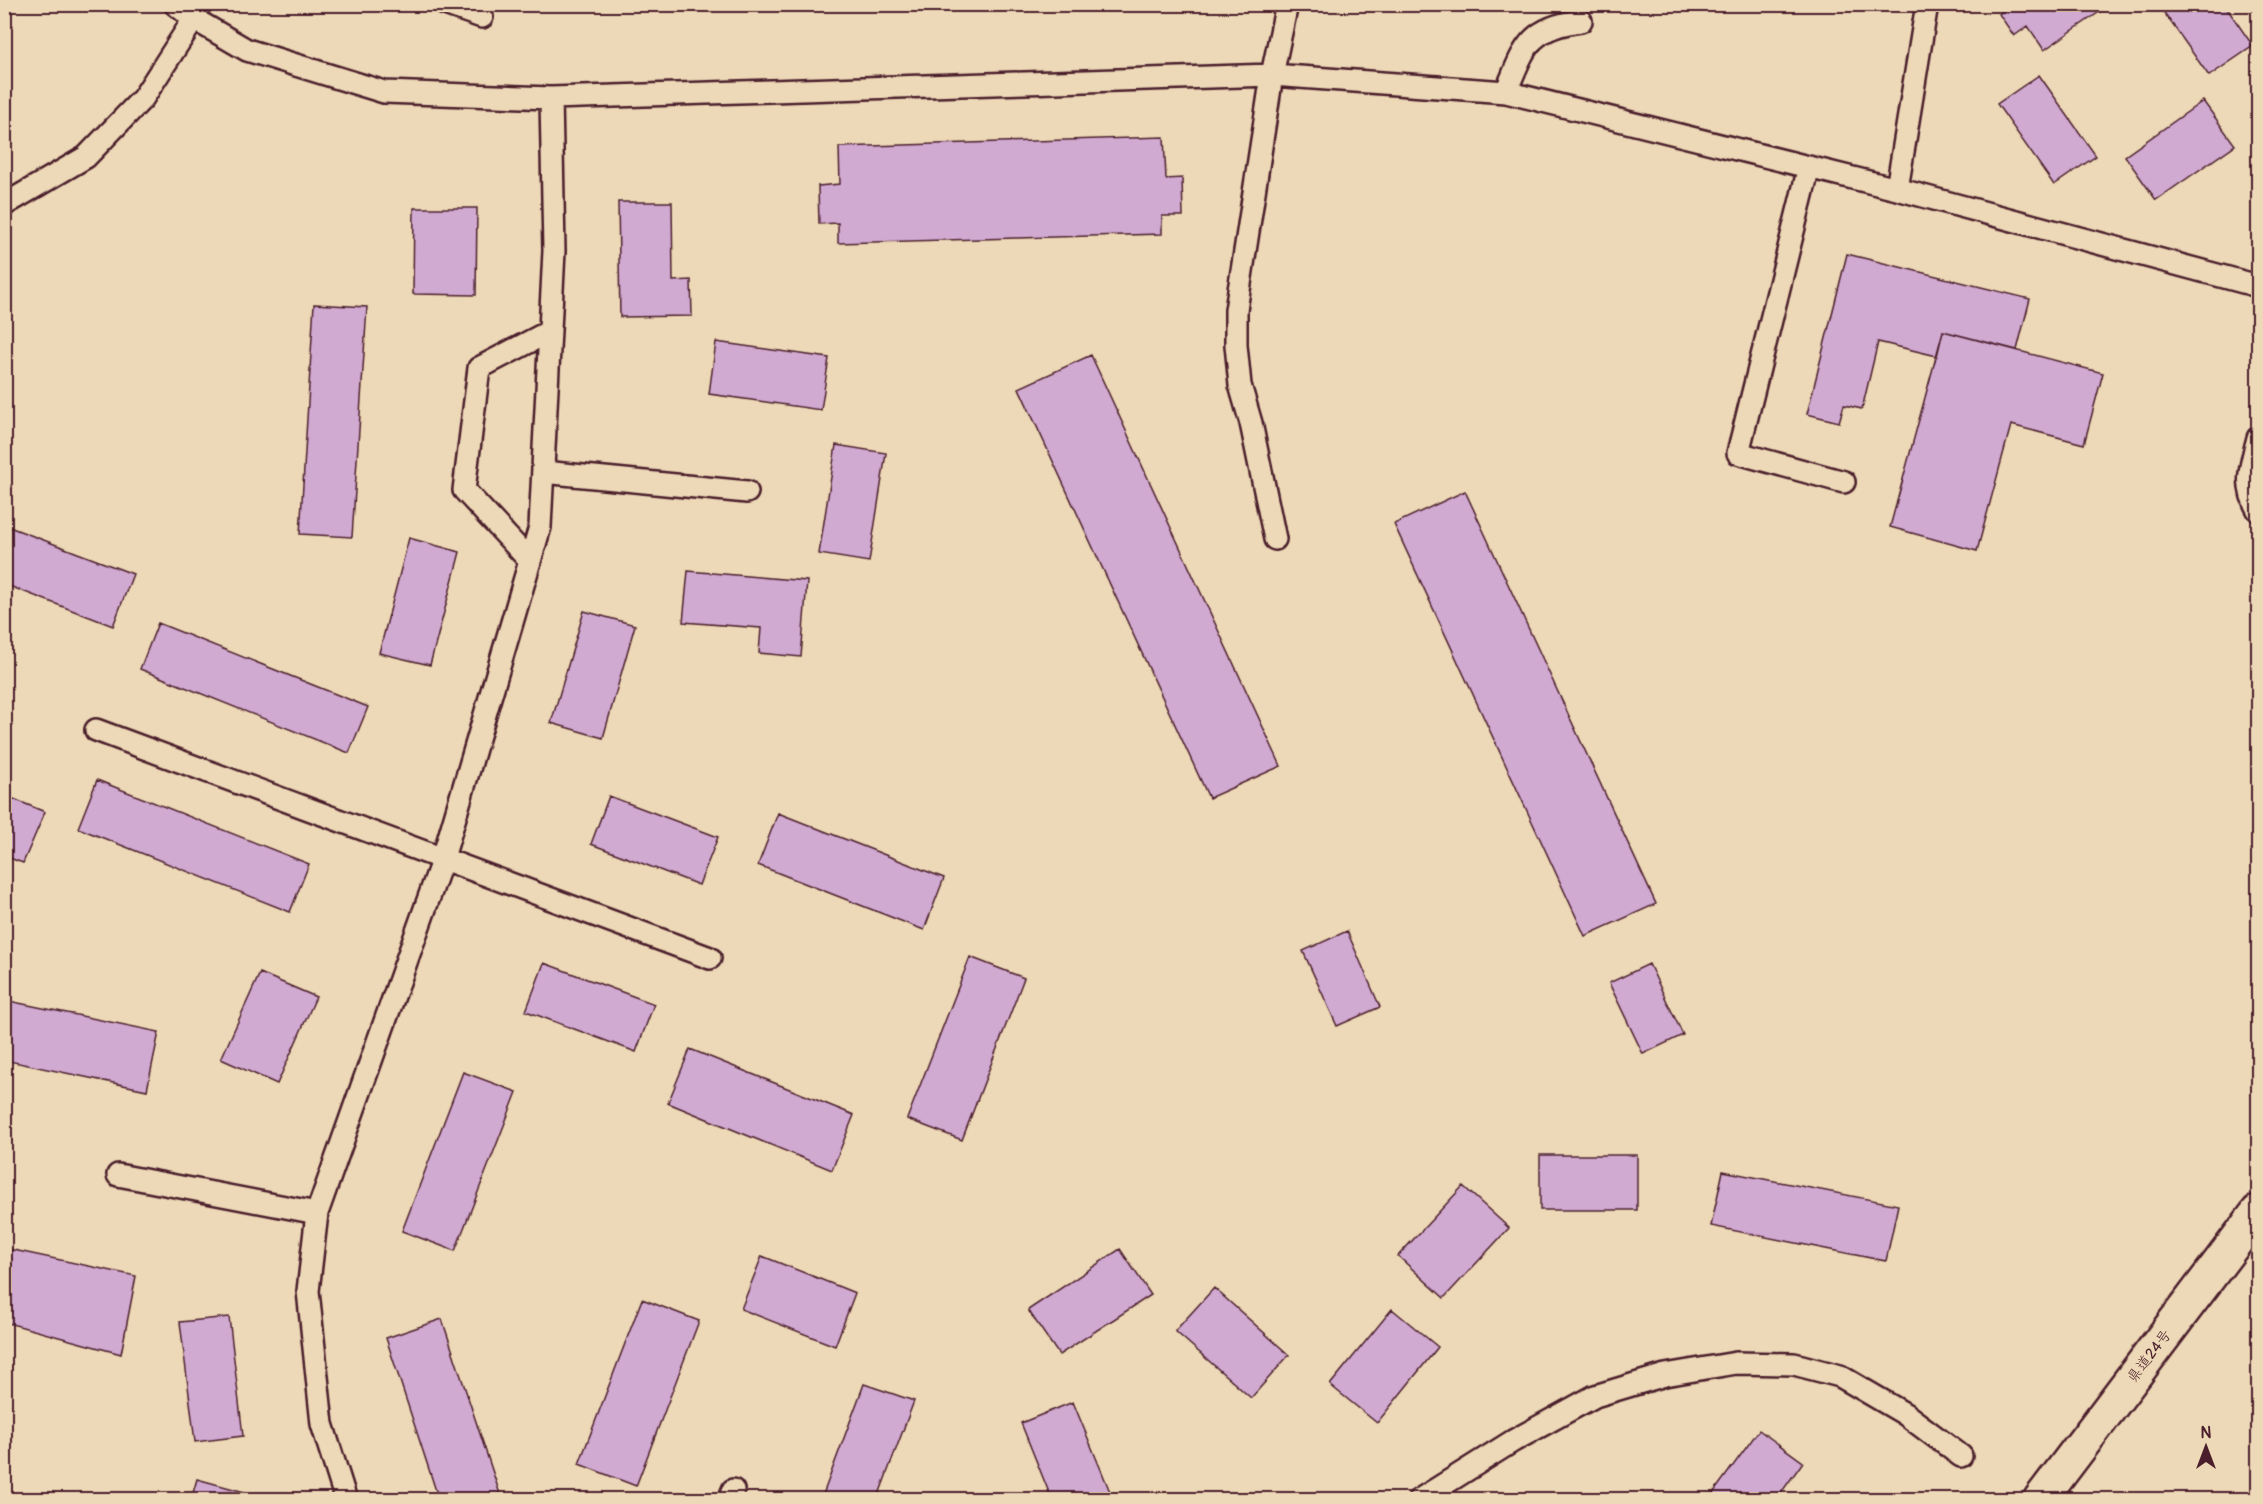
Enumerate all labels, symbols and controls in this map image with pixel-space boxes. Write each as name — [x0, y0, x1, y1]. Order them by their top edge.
street label: 県道24号 — [2123, 1326, 2176, 1387]
north arrow — [2176, 1417, 2236, 1477]
text: N — [2201, 1423, 2212, 1443]

